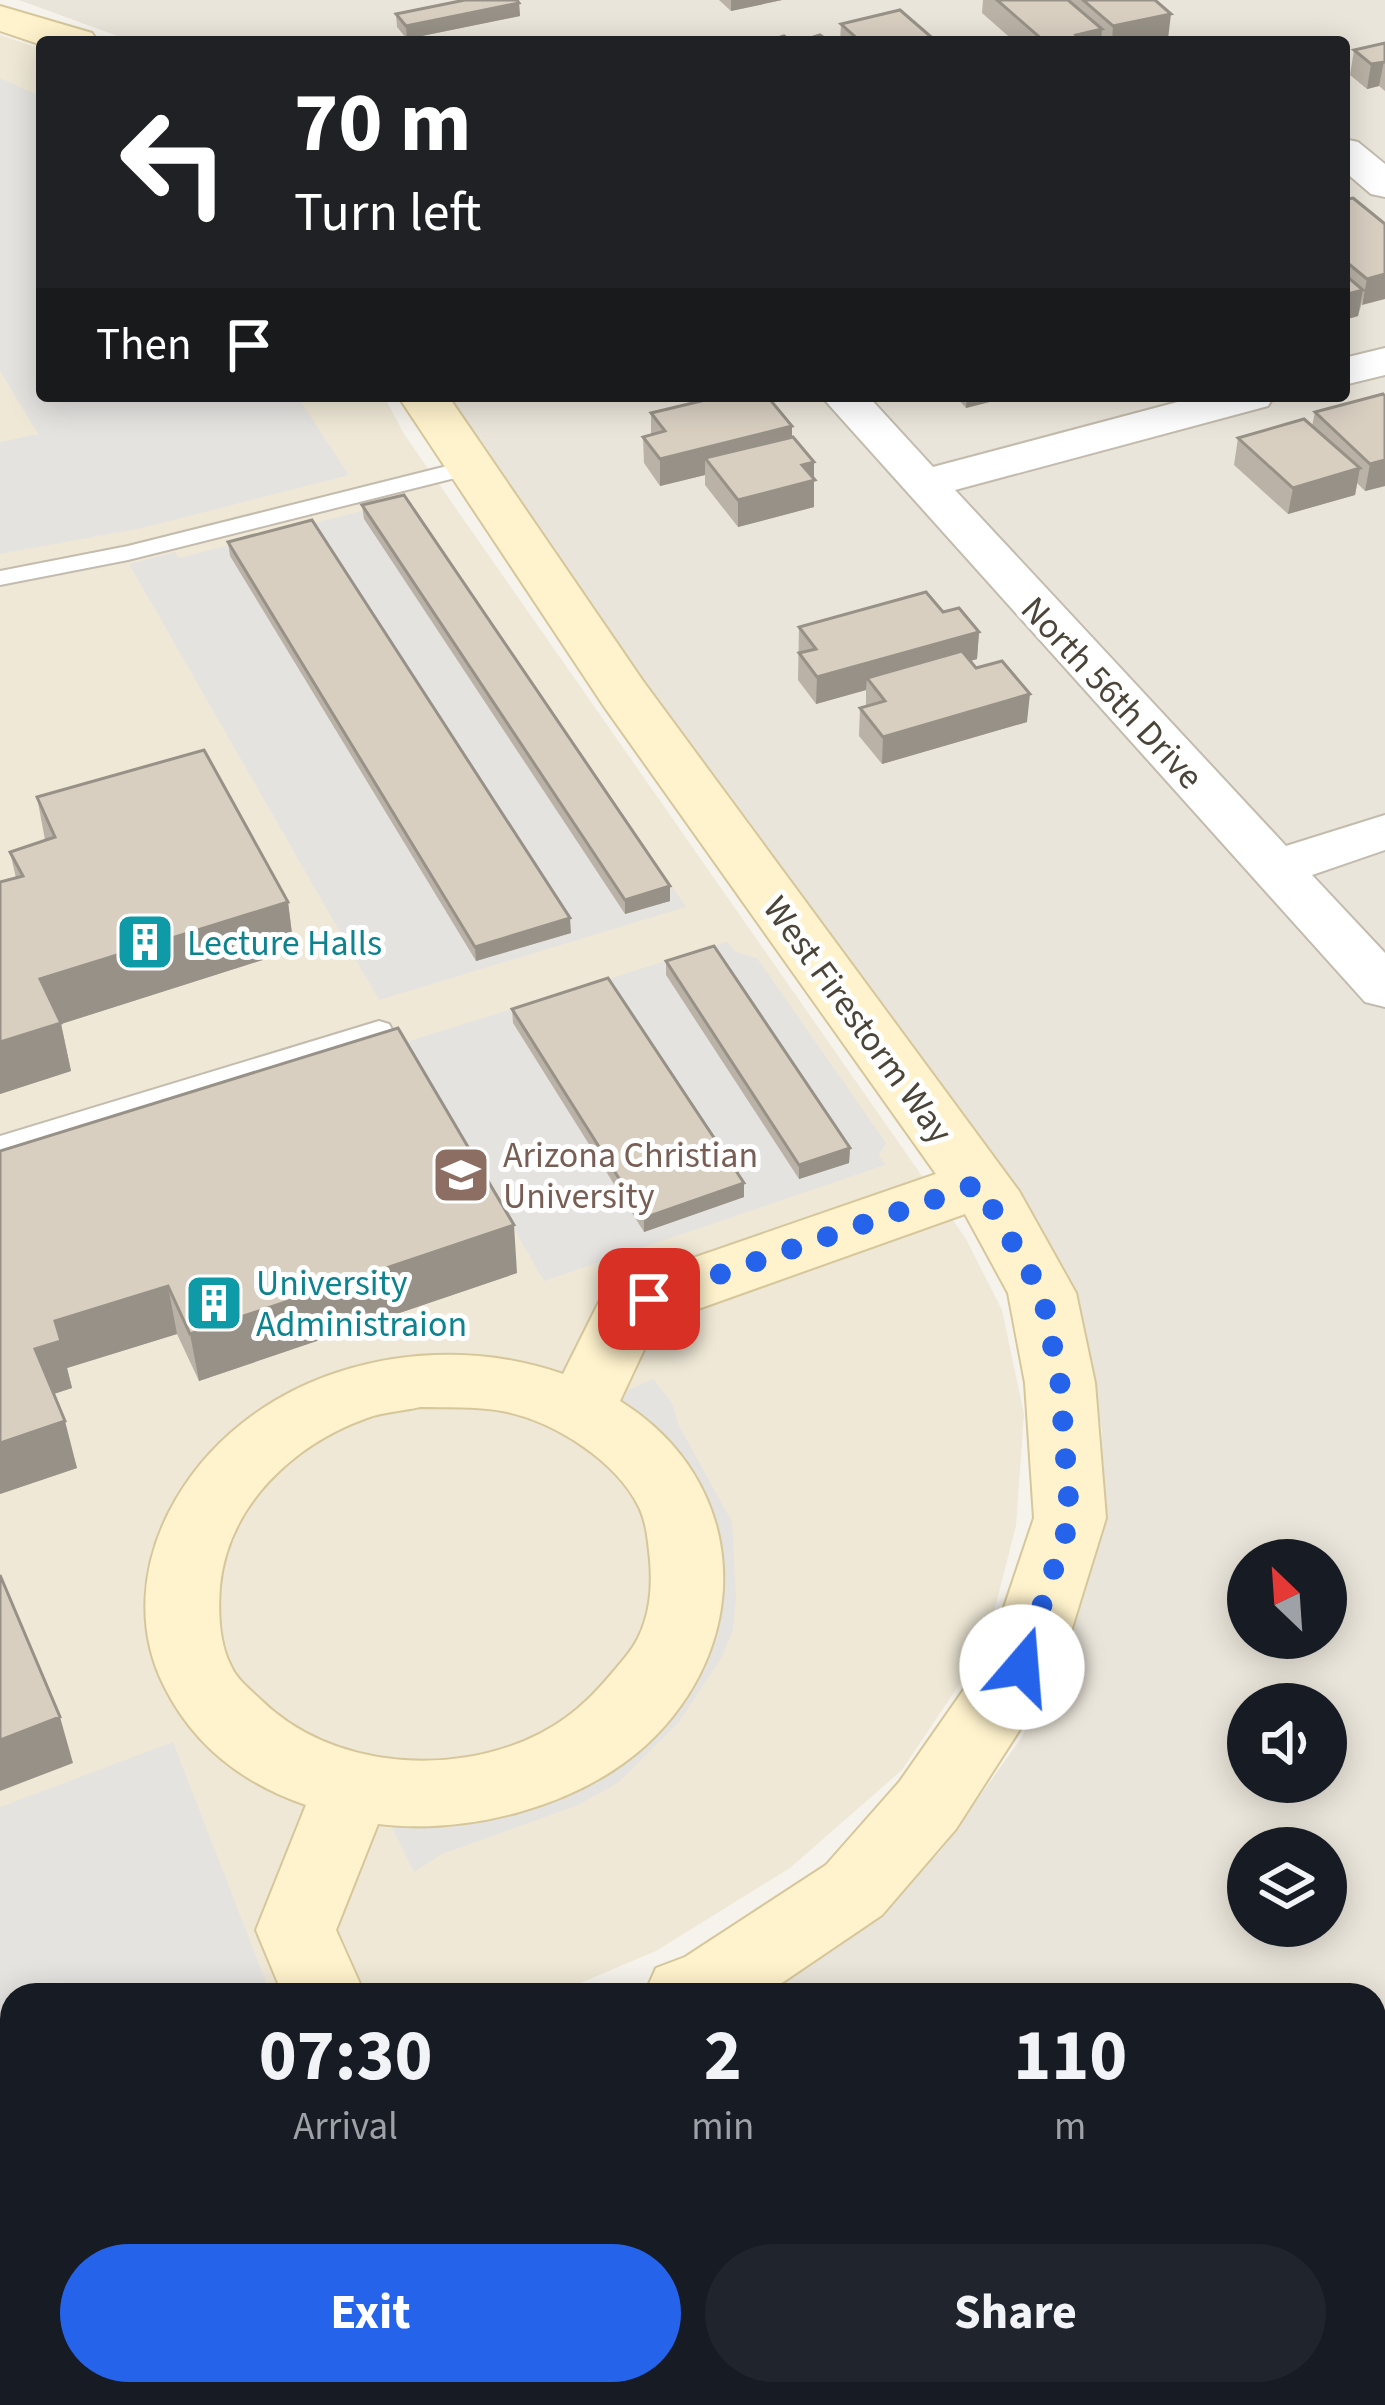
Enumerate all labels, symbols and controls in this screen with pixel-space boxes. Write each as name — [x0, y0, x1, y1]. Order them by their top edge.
text: 70 m — [294, 64, 472, 184]
icon: left — [96, 84, 252, 240]
text: Turn left — [294, 175, 481, 252]
icon: arrive — [216, 312, 282, 378]
text: Then — [96, 313, 192, 377]
street label: North 56th Drive — [1009, 585, 1215, 801]
street label: West Firestorm Way — [751, 886, 965, 1154]
building icon: Lecture Halls — [114, 911, 176, 973]
place label: Lecture Halls — [187, 918, 382, 969]
place label: Arizona Christian University — [503, 1130, 758, 1222]
school or university icon: Arizona Christian University — [430, 1144, 492, 1206]
pin — [598, 1248, 700, 1350]
place label: University Administraion — [256, 1258, 467, 1350]
icon: arrive — [616, 1266, 682, 1332]
building icon: University Administraion — [183, 1272, 245, 1334]
north arrow — [1227, 1539, 1347, 1659]
map controls — [1227, 1539, 1347, 1947]
position arrow — [959, 1604, 1085, 1730]
button: sound — [1227, 1683, 1347, 1803]
button: layers — [1227, 1827, 1347, 1947]
text: 07:30 — [259, 2005, 432, 2108]
text: 2 — [704, 2005, 742, 2108]
text: 110 — [1013, 2005, 1127, 2108]
text: Arrival — [293, 2099, 398, 2155]
text: min — [691, 2099, 754, 2155]
text: m — [1054, 2099, 1086, 2155]
button: Exit — [60, 2244, 681, 2382]
button: Share — [705, 2244, 1326, 2382]

